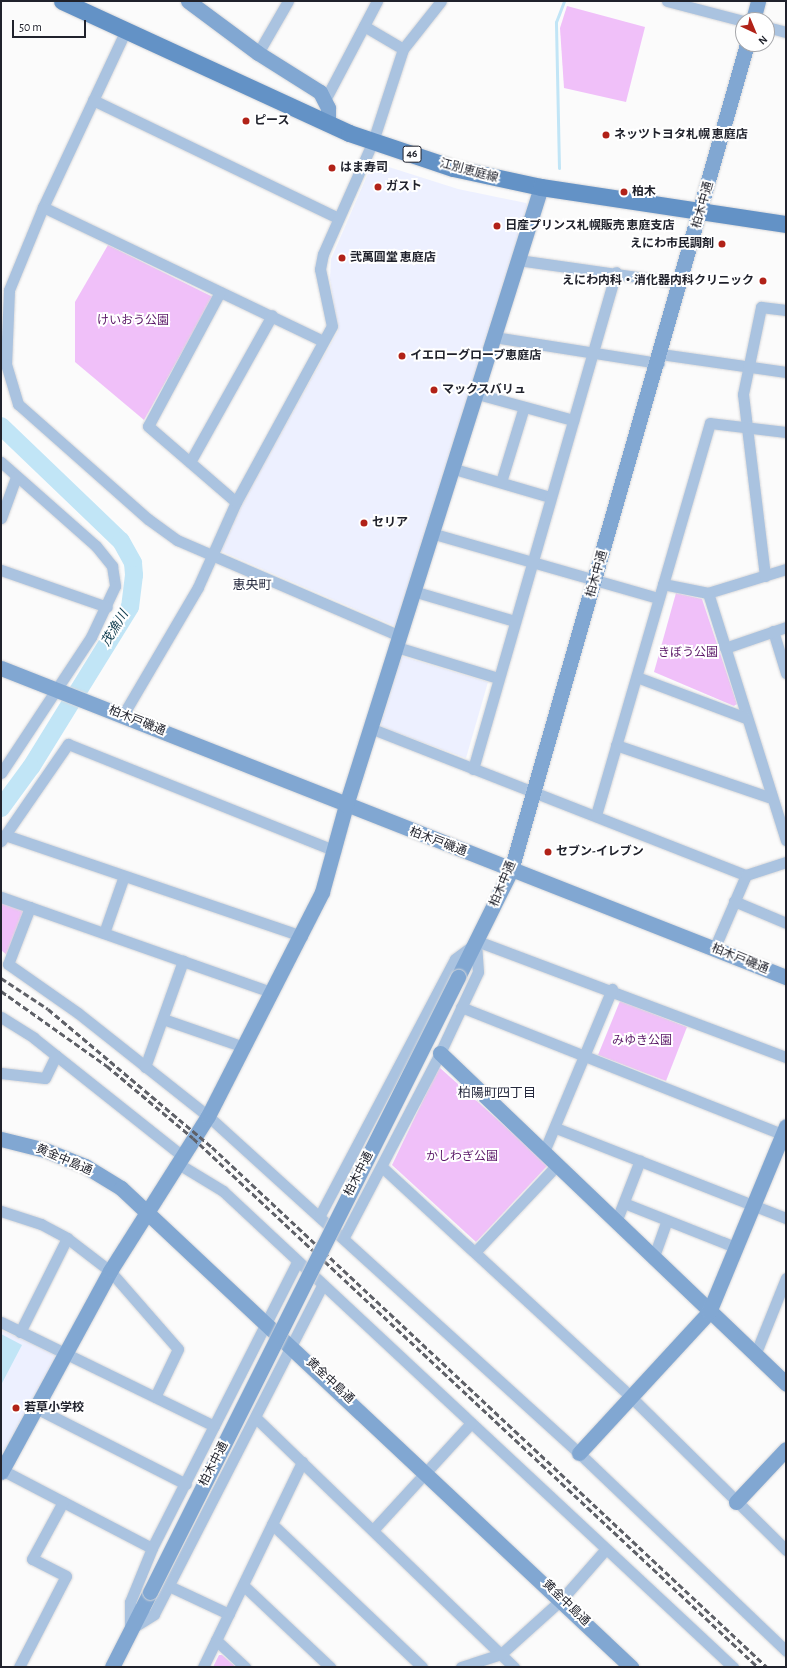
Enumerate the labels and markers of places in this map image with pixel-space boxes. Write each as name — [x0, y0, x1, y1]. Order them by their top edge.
place label: ピース — [254, 114, 290, 128]
marker: ピース — [241, 116, 251, 126]
place label: ネッツトヨタ札幌 恵庭店 — [614, 128, 748, 142]
marker: ネッツトヨタ札幌 恵庭店 — [601, 130, 611, 140]
place label: はま寿司 — [340, 161, 388, 175]
marker: はま寿司 — [327, 163, 337, 173]
place label: ガスト — [386, 180, 422, 194]
marker: ガスト — [373, 182, 383, 192]
place label: 柏木 — [632, 185, 656, 199]
marker: 柏木 — [619, 187, 629, 197]
place label: 日産プリンス札幌販売 恵庭支店 — [505, 219, 675, 233]
marker: 日産プリンス札幌販売 恵庭支店 — [492, 221, 502, 231]
place label: えにわ市民調剤 — [630, 237, 714, 251]
marker: えにわ市民調剤 — [717, 239, 727, 249]
place label: 弐萬圓堂 恵庭店 — [350, 251, 436, 265]
marker: 弐萬圓堂 恵庭店 — [337, 253, 347, 263]
place label: えにわ内科・消化器内科クリニック — [562, 274, 754, 288]
marker: えにわ内科・消化器内科クリニック — [757, 275, 769, 287]
place label: イエローグローブ恵庭店 — [410, 349, 542, 363]
marker: イエローグローブ恵庭店 — [397, 351, 407, 361]
place label: マックスバリュ — [442, 383, 526, 397]
marker: マックスバリュ — [429, 385, 439, 395]
place label: セリア — [372, 516, 408, 530]
marker: セリア — [359, 518, 369, 528]
place label: セブン-イレブン — [556, 845, 644, 859]
marker: セブン-イレブン — [543, 847, 553, 857]
place label: 若草小学校 — [24, 1401, 84, 1415]
marker: 若草小学校 — [11, 1403, 21, 1413]

